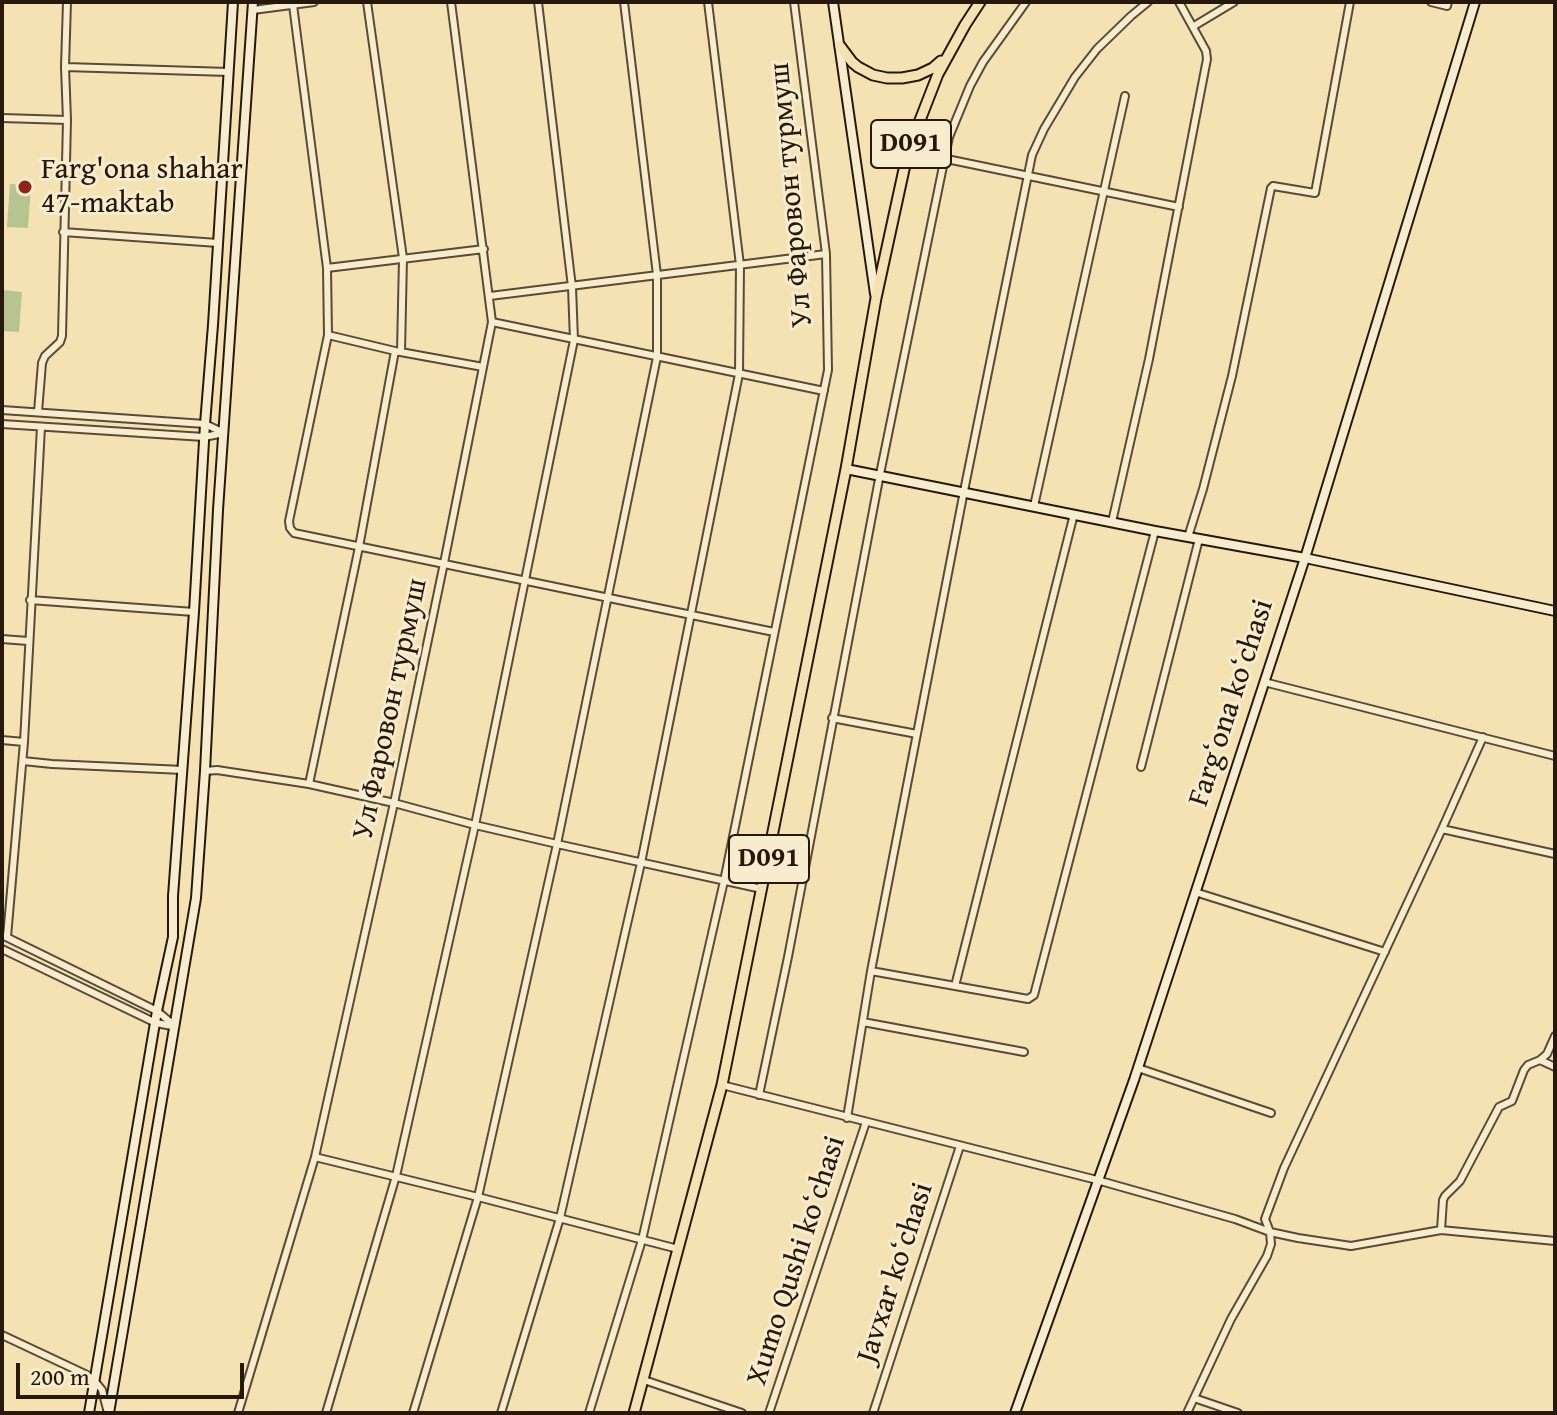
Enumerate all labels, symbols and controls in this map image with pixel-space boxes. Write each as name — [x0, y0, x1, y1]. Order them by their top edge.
street label: Ул Фаровон турмуш — [762, 61, 822, 329]
road number: D091 — [871, 120, 951, 168]
place label: Farg'ona shahar 47-maktab — [41, 152, 243, 222]
marker: Farg'ona shahar 47-maktab — [16, 178, 34, 196]
street label: Ул Фаровон турмуш — [346, 575, 436, 843]
street label: Fargʻona koʻchasi — [1182, 595, 1282, 811]
road number: D091 — [729, 835, 809, 883]
street label: Xumo Qushi koʻchasi — [740, 1132, 854, 1390]
street label: Javxar koʻchasi — [850, 1178, 942, 1368]
scale bar — [20, 1347, 248, 1397]
text: 200 m — [30, 1359, 90, 1394]

